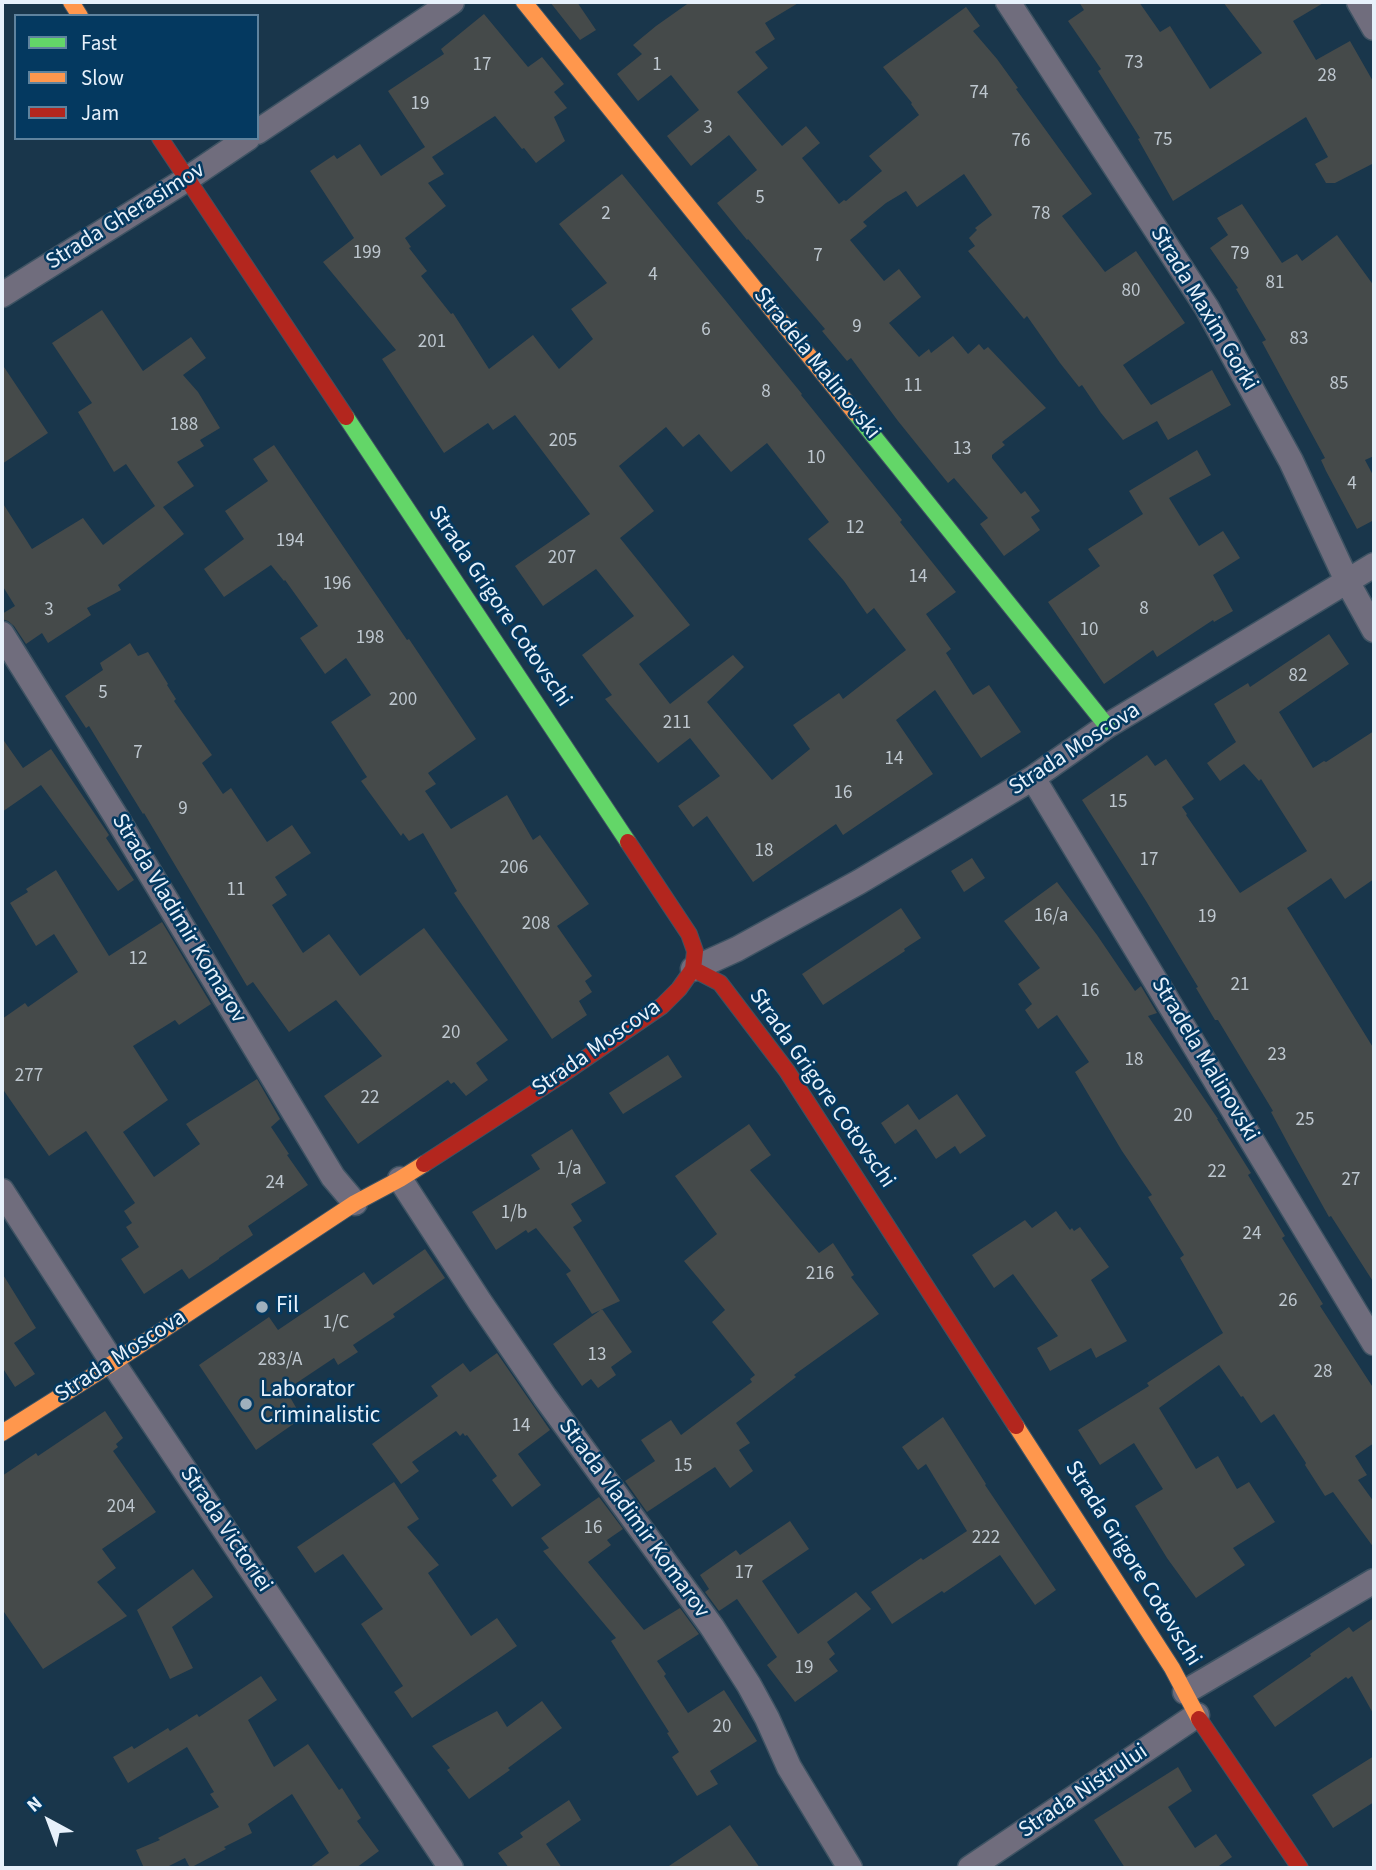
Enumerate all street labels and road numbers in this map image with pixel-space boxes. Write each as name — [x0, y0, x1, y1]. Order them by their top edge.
street label: Strada Gherasimov — [41, 157, 211, 277]
street label: Strada Maxim Gorki — [1143, 222, 1263, 396]
street label: Stradela Malinovski — [746, 283, 886, 445]
street label: Strada Grigore Cotovschi — [421, 501, 577, 713]
street label: Strada Moscova — [1004, 697, 1146, 803]
street label: Strada Vladimir Komarov — [104, 809, 252, 1029]
street label: Stradela Malinovski — [1144, 973, 1264, 1147]
street label: Strada Grigore Cotovschi — [742, 984, 900, 1194]
street label: Strada Moscova — [527, 995, 667, 1103]
street label: Strada Moscova — [50, 1304, 192, 1410]
street label: Strada Vladimir Komarov — [551, 1414, 715, 1624]
street label: Strada Grigore Cotovschi — [1058, 1456, 1206, 1672]
street label: Strada Victoriei — [173, 1462, 277, 1598]
street label: Strada Nistrului — [1014, 1739, 1154, 1845]

